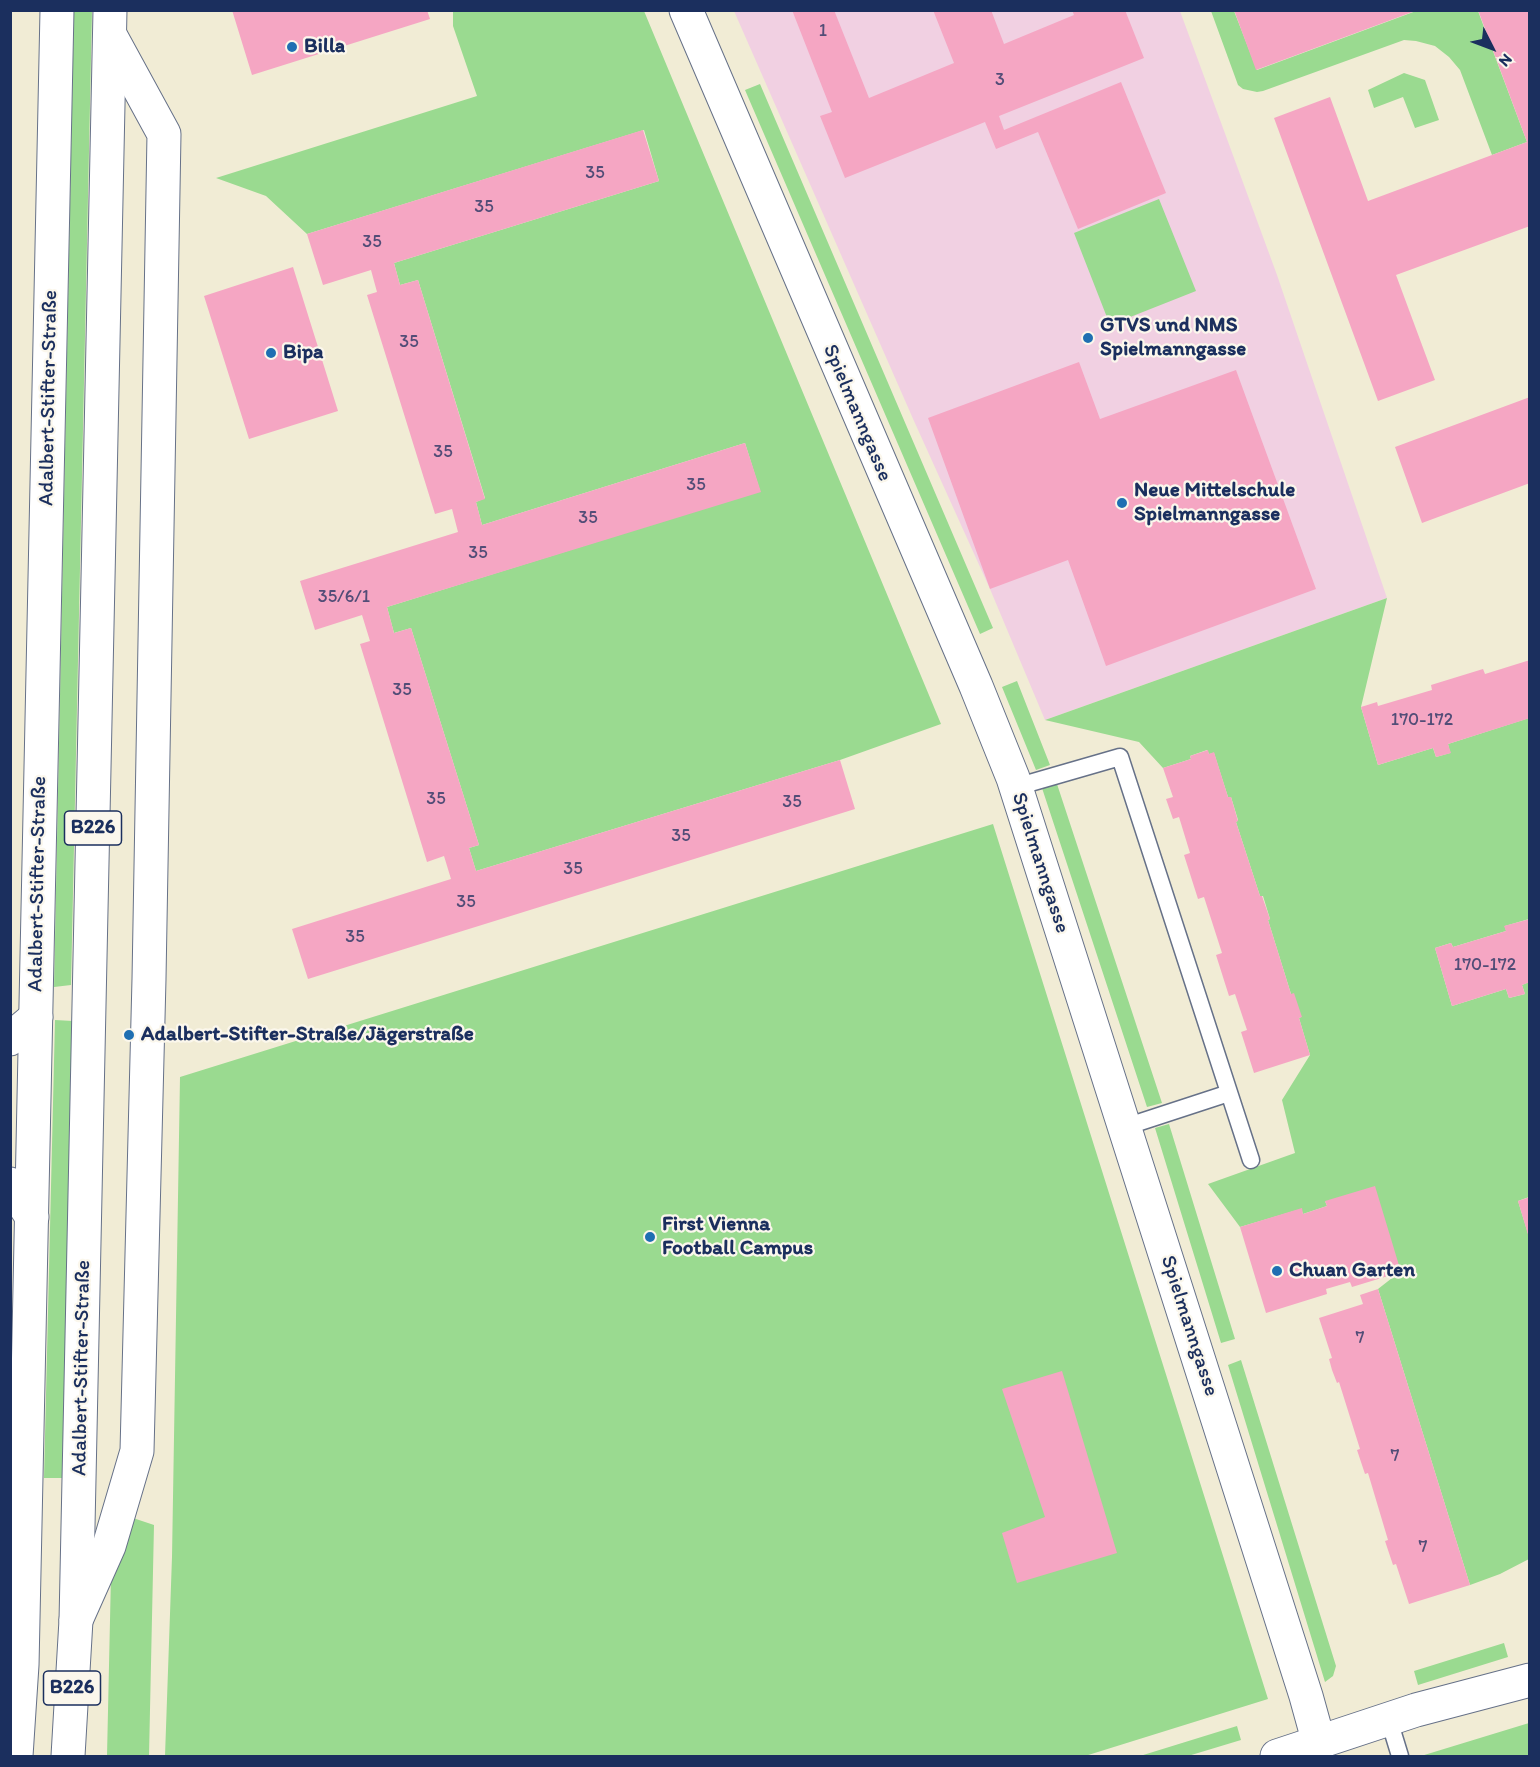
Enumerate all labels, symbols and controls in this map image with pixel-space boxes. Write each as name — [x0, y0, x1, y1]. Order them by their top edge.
north arrow — [1462, 18, 1522, 78]
house number: 1 — [819, 20, 827, 42]
place label: Billa — [304, 34, 345, 60]
marker: Billa — [285, 40, 299, 54]
text: N — [1495, 50, 1516, 71]
house number: 3 — [995, 69, 1005, 91]
house number: 35 — [585, 162, 605, 184]
house number: 35 — [474, 196, 494, 218]
house number: 35 — [362, 231, 382, 253]
street label: Adalbert-Stifter-Straße — [35, 290, 63, 506]
place label: GTVS und NMS Spielmanngasse — [1100, 313, 1246, 363]
house number: 35 — [399, 331, 419, 353]
marker: GTVS und NMS Spielmanngasse — [1081, 331, 1095, 345]
place label: Bipa — [283, 340, 323, 366]
street label: Spielmanngasse — [817, 341, 897, 485]
marker: Bipa — [264, 346, 278, 360]
house number: 35 — [433, 441, 453, 463]
house number: 35 — [686, 474, 706, 496]
place label: Neue Mittelschule Spielmanngasse — [1134, 478, 1295, 528]
marker: Neue Mittelschule Spielmanngasse — [1115, 496, 1129, 510]
house number: 35 — [578, 507, 598, 529]
house number: 35 — [468, 542, 488, 564]
house number: 35/6/1 — [318, 586, 370, 608]
house number: 35 — [392, 679, 412, 701]
house number: 170-172 — [1391, 709, 1453, 731]
street label: Adalbert-Stifter-Straße — [24, 776, 52, 992]
house number: 35 — [426, 788, 446, 810]
street label: Spielmanngasse — [1005, 790, 1075, 936]
house number: 35 — [782, 791, 802, 813]
road number: B226 — [64, 811, 122, 845]
house number: 35 — [671, 825, 691, 847]
house number: 35 — [563, 858, 583, 880]
house number: 35 — [456, 891, 476, 913]
house number: 35 — [345, 926, 365, 948]
house number: 170-172 — [1454, 954, 1516, 976]
place label: Adalbert-Stifter-Straße/Jägerstraße — [141, 1022, 474, 1048]
marker: Adalbert-Stifter-Straße/Jägerstraße — [122, 1028, 136, 1042]
place label: First Vienna Football Campus — [662, 1212, 813, 1262]
marker: First Vienna Football Campus — [643, 1230, 657, 1244]
street label: Spielmanngasse — [1154, 1253, 1224, 1399]
place label: Chuan Garten — [1289, 1258, 1415, 1284]
street label: Adalbert-Stifter-Straße — [68, 1260, 96, 1476]
marker: Chuan Garten — [1270, 1264, 1284, 1278]
house number: 7 — [1356, 1327, 1364, 1349]
house number: 7 — [1391, 1445, 1399, 1467]
house number: 7 — [1419, 1536, 1427, 1558]
road number: B226 — [44, 1671, 100, 1705]

